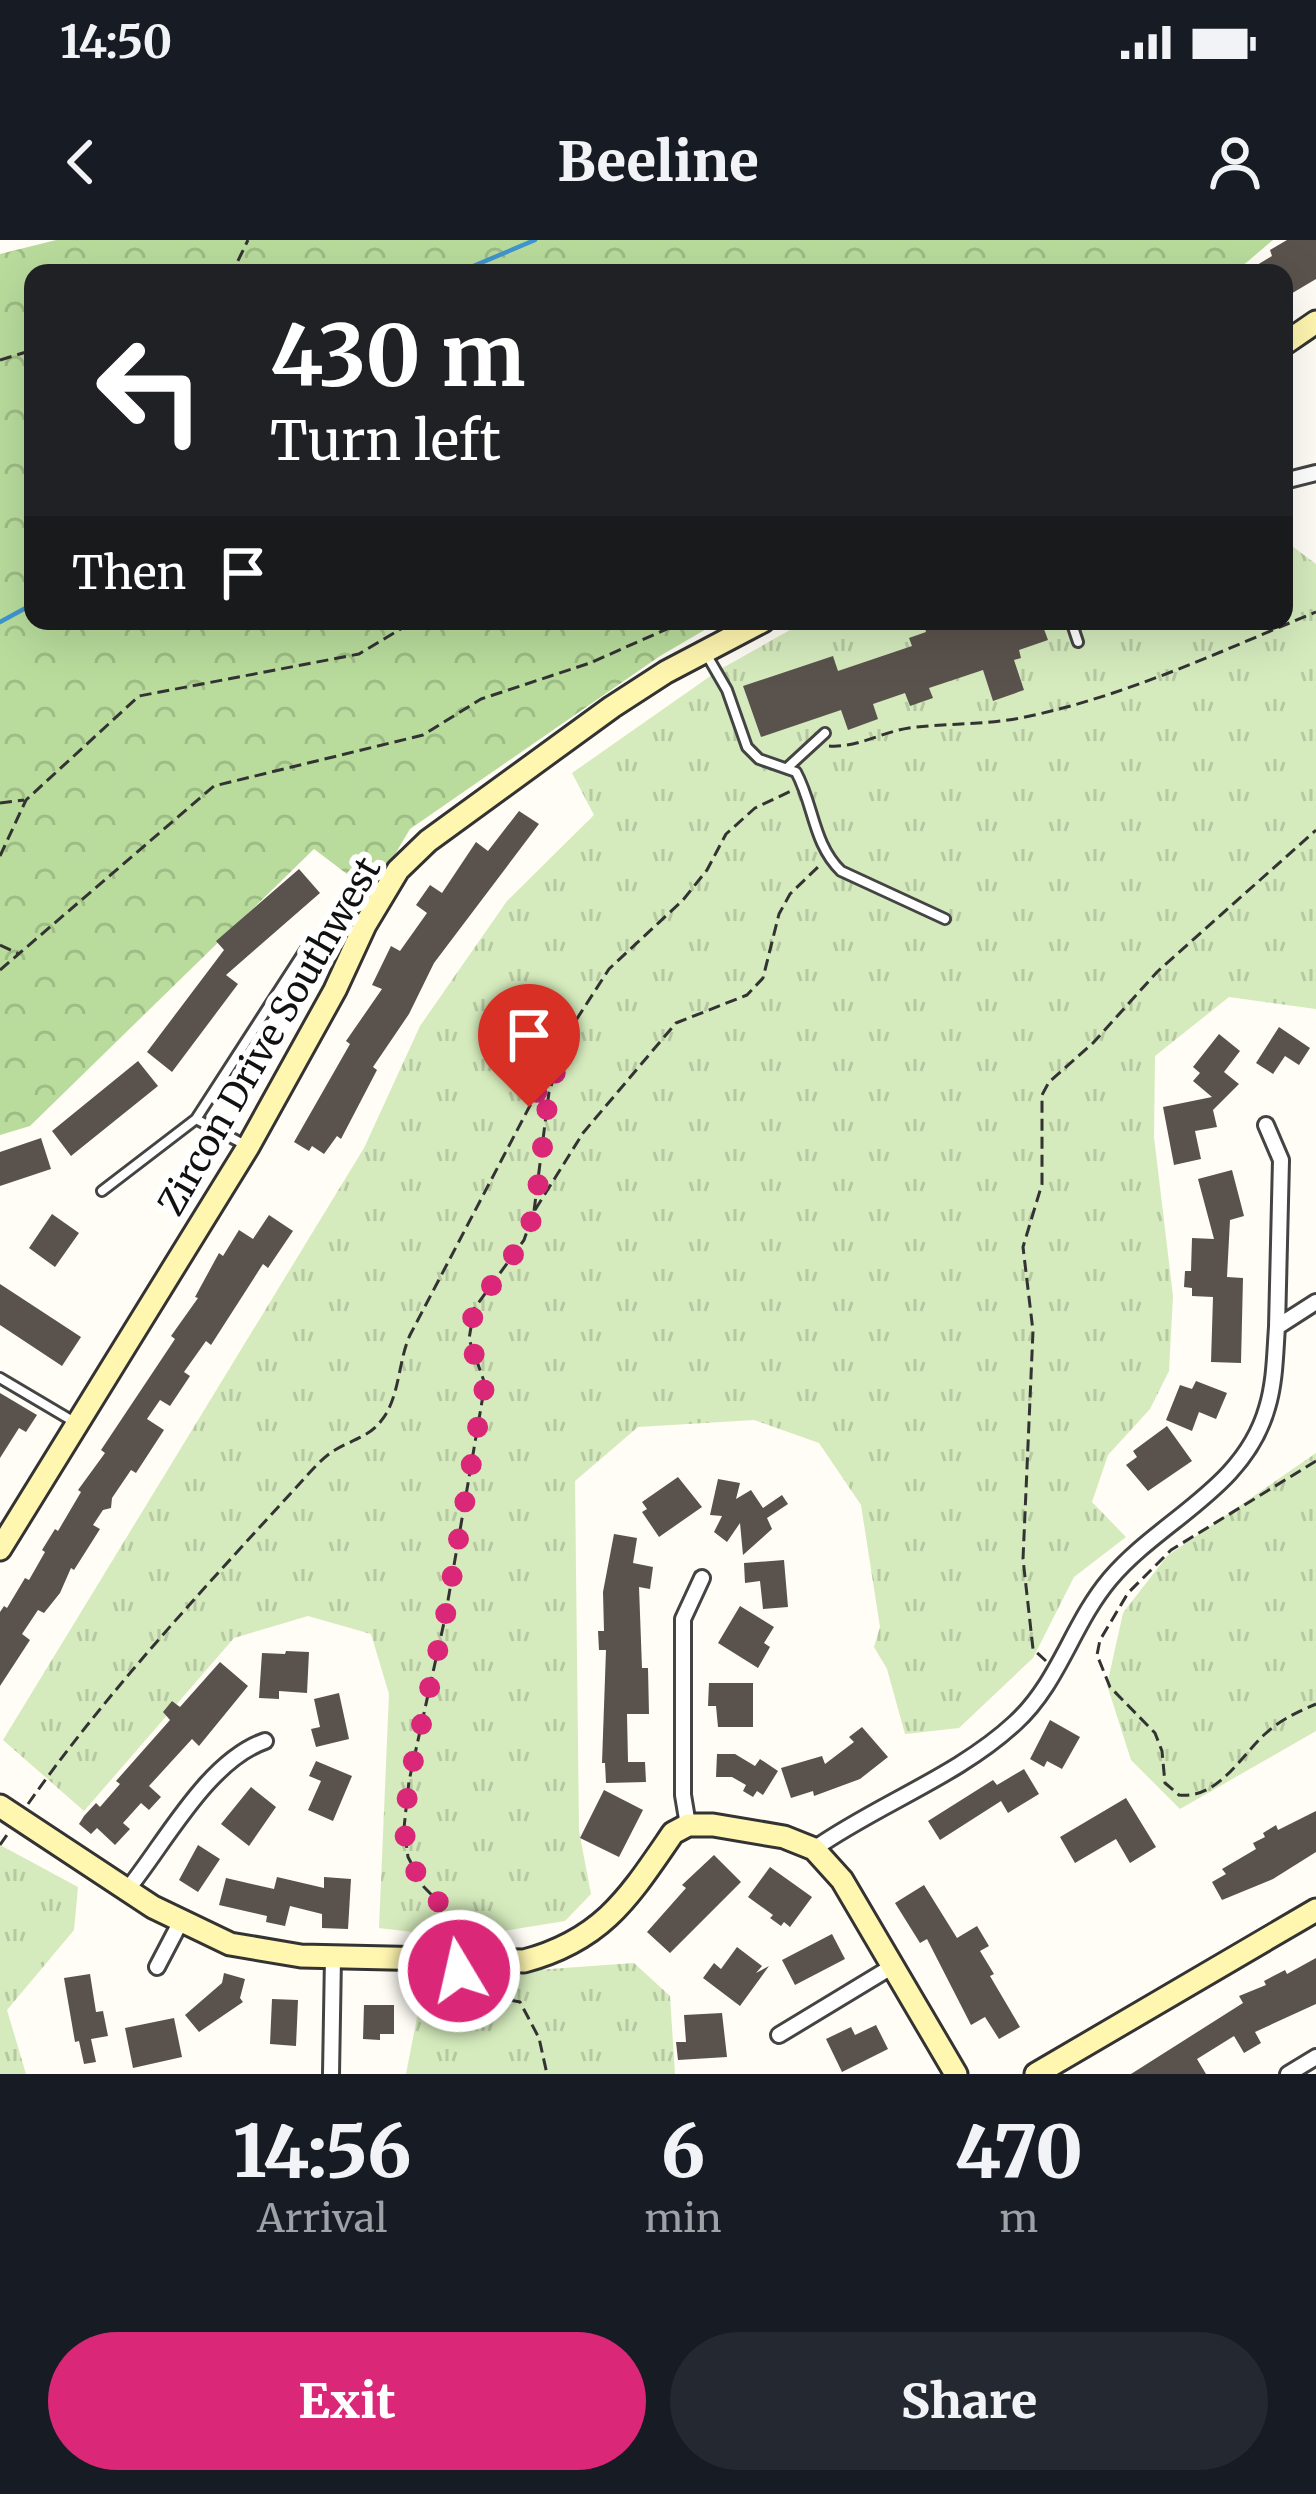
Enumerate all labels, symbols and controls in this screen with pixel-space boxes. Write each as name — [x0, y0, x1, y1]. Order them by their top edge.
text: 14:50 — [60, 14, 172, 70]
text: Beeline — [557, 128, 759, 196]
icon: back — [48, 129, 114, 195]
icon: person — [1202, 129, 1268, 195]
text: 430 m — [270, 303, 525, 409]
icon: left — [72, 312, 228, 468]
text: Turn left — [270, 407, 501, 475]
icon: arrive — [210, 540, 276, 606]
text: Then — [72, 545, 186, 601]
street label: Zircon Drive Southwest — [148, 849, 390, 1223]
pin — [478, 984, 580, 1107]
icon: arrive — [496, 1002, 562, 1068]
position arrow — [396, 1908, 522, 2034]
text: 14:56 — [233, 2106, 411, 2197]
text: 6 — [661, 2106, 705, 2197]
text: 470 — [955, 2106, 1083, 2197]
text: Arrival — [257, 2194, 387, 2243]
text: min — [644, 2194, 722, 2243]
text: m — [999, 2194, 1038, 2243]
button: Exit — [48, 2332, 646, 2470]
button: Share — [670, 2332, 1268, 2470]

